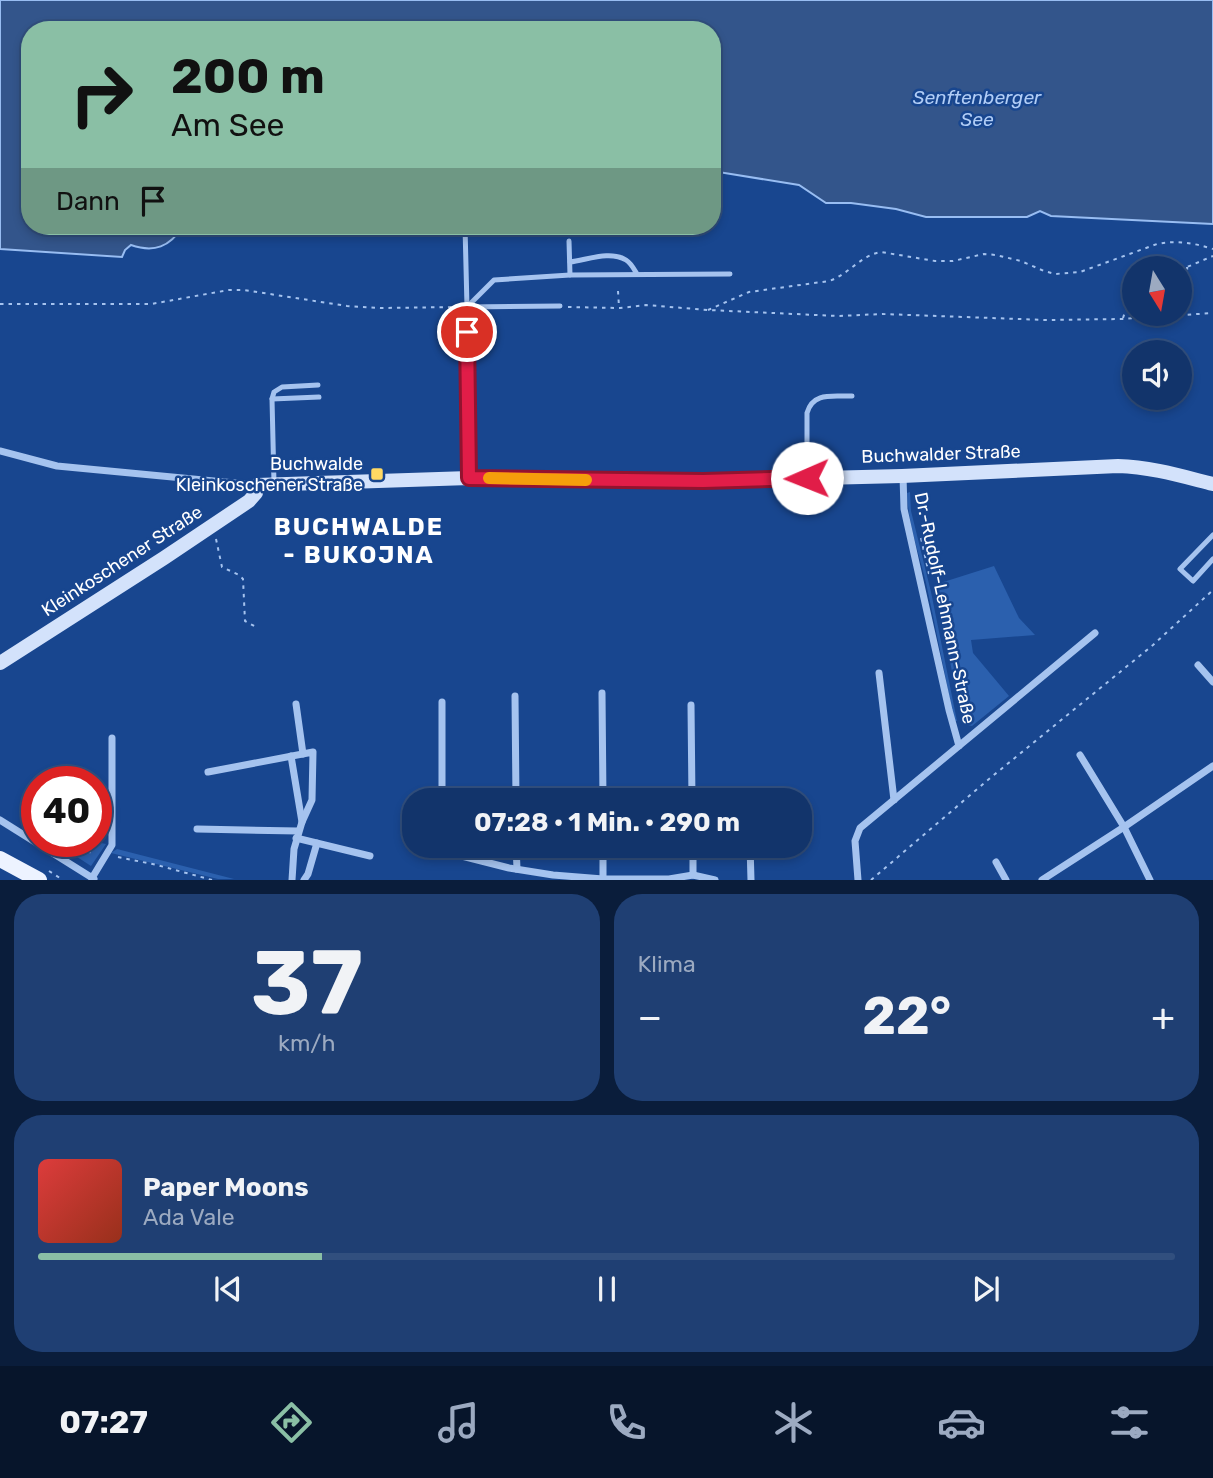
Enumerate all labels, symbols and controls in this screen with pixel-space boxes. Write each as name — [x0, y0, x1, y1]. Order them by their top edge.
text: 200 m — [171, 47, 325, 105]
icon: right — [56, 49, 147, 140]
water label: Senftenberger See — [913, 86, 1042, 131]
text: Am See — [171, 106, 284, 144]
icon: arrive — [134, 182, 172, 220]
text: Dann — [56, 186, 120, 217]
north arrow — [1122, 256, 1192, 326]
map controls — [1122, 256, 1192, 410]
pin — [437, 302, 497, 362]
icon: arrive — [448, 313, 486, 351]
button: sound — [1122, 340, 1192, 410]
street label: Buchwalder Straße — [861, 440, 1021, 468]
position arrow — [770, 441, 844, 515]
place label: Buchwalde Kleinkoschener Straße — [176, 453, 363, 496]
marker: Buchwalde Kleinkoschener Straße — [369, 466, 385, 482]
street label: Dr.-Rudolf-Lehmann-Straße — [910, 490, 980, 726]
street label: Kleinkoschener Straße — [37, 501, 207, 621]
district label: BUCHWALDE - BUKOJNA — [274, 513, 444, 569]
speed limit sign: 40 — [21, 766, 112, 857]
text: 07:28 · 1 Min. · 290 m — [474, 807, 740, 838]
text: 37 — [251, 929, 363, 1037]
text: Klima — [638, 950, 696, 978]
text: 22° — [862, 985, 951, 1047]
text: − — [638, 994, 662, 1040]
text: + — [1151, 994, 1175, 1040]
text: km/h — [278, 1029, 335, 1057]
text: Paper Moons — [143, 1172, 309, 1203]
text: Ada Vale — [143, 1203, 235, 1231]
icon: previous — [209, 1270, 247, 1308]
icon: pause — [588, 1270, 626, 1308]
icon: next — [967, 1270, 1005, 1308]
icon: directions — [267, 1398, 316, 1447]
icon: music — [434, 1398, 483, 1447]
icon: phone — [602, 1398, 651, 1447]
icon: climate — [769, 1398, 818, 1447]
icon: car — [937, 1398, 986, 1447]
icon: filters — [1105, 1398, 1154, 1447]
text: 07:27 — [59, 1403, 148, 1441]

